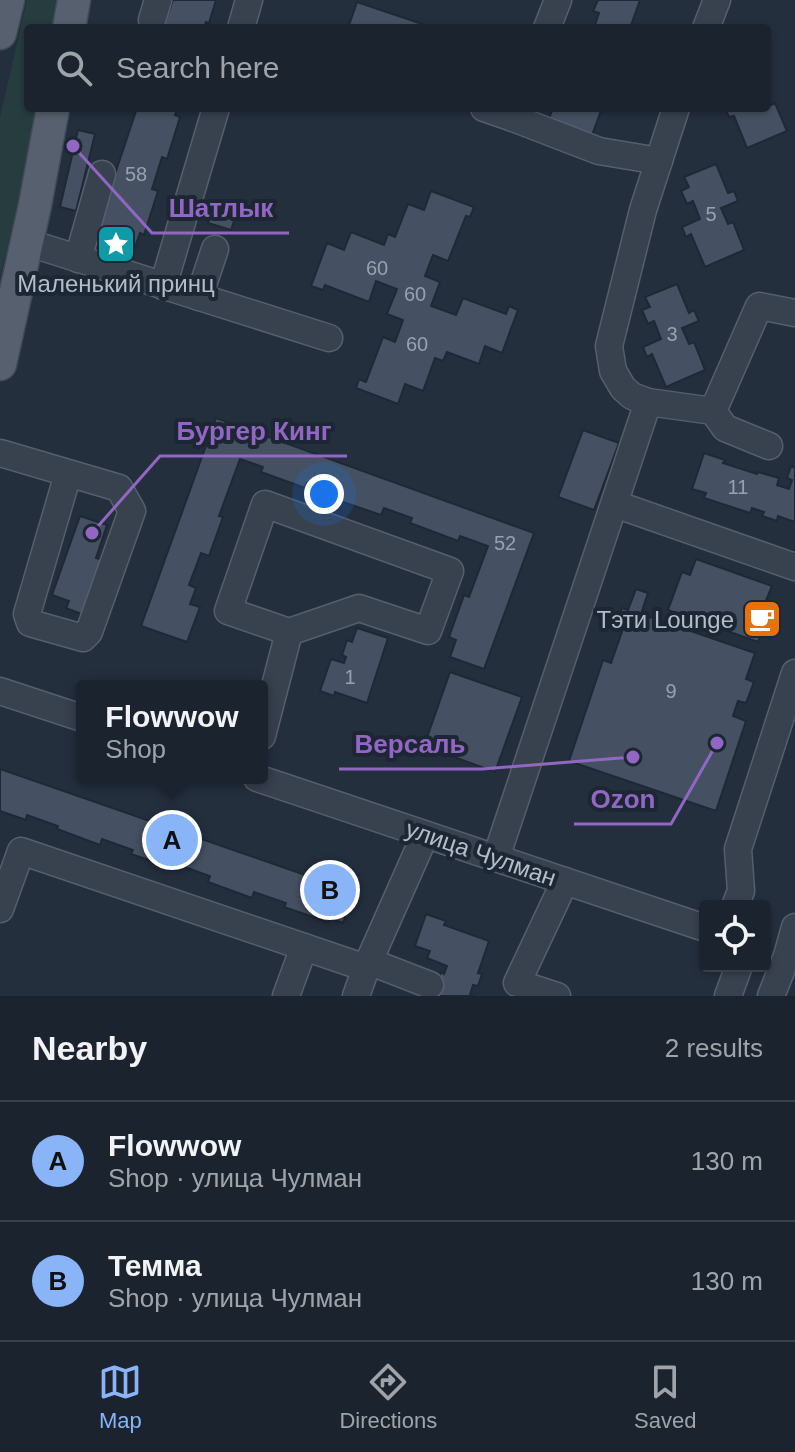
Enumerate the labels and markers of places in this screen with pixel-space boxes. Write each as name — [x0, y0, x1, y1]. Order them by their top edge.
callout: Шатлык — [152, 183, 289, 233]
place icon: Маленький принц — [95, 223, 137, 265]
place label: Маленький принц — [17, 270, 215, 297]
callout: Бургер Кинг — [160, 406, 347, 456]
cafe icon: Тэти Lounge — [741, 598, 783, 640]
place label: Тэти Lounge — [596, 606, 734, 633]
callout: Версаль — [339, 719, 482, 769]
callout: Ozon — [574, 774, 671, 824]
pin: A — [146, 810, 198, 870]
pin: B — [304, 860, 356, 920]

